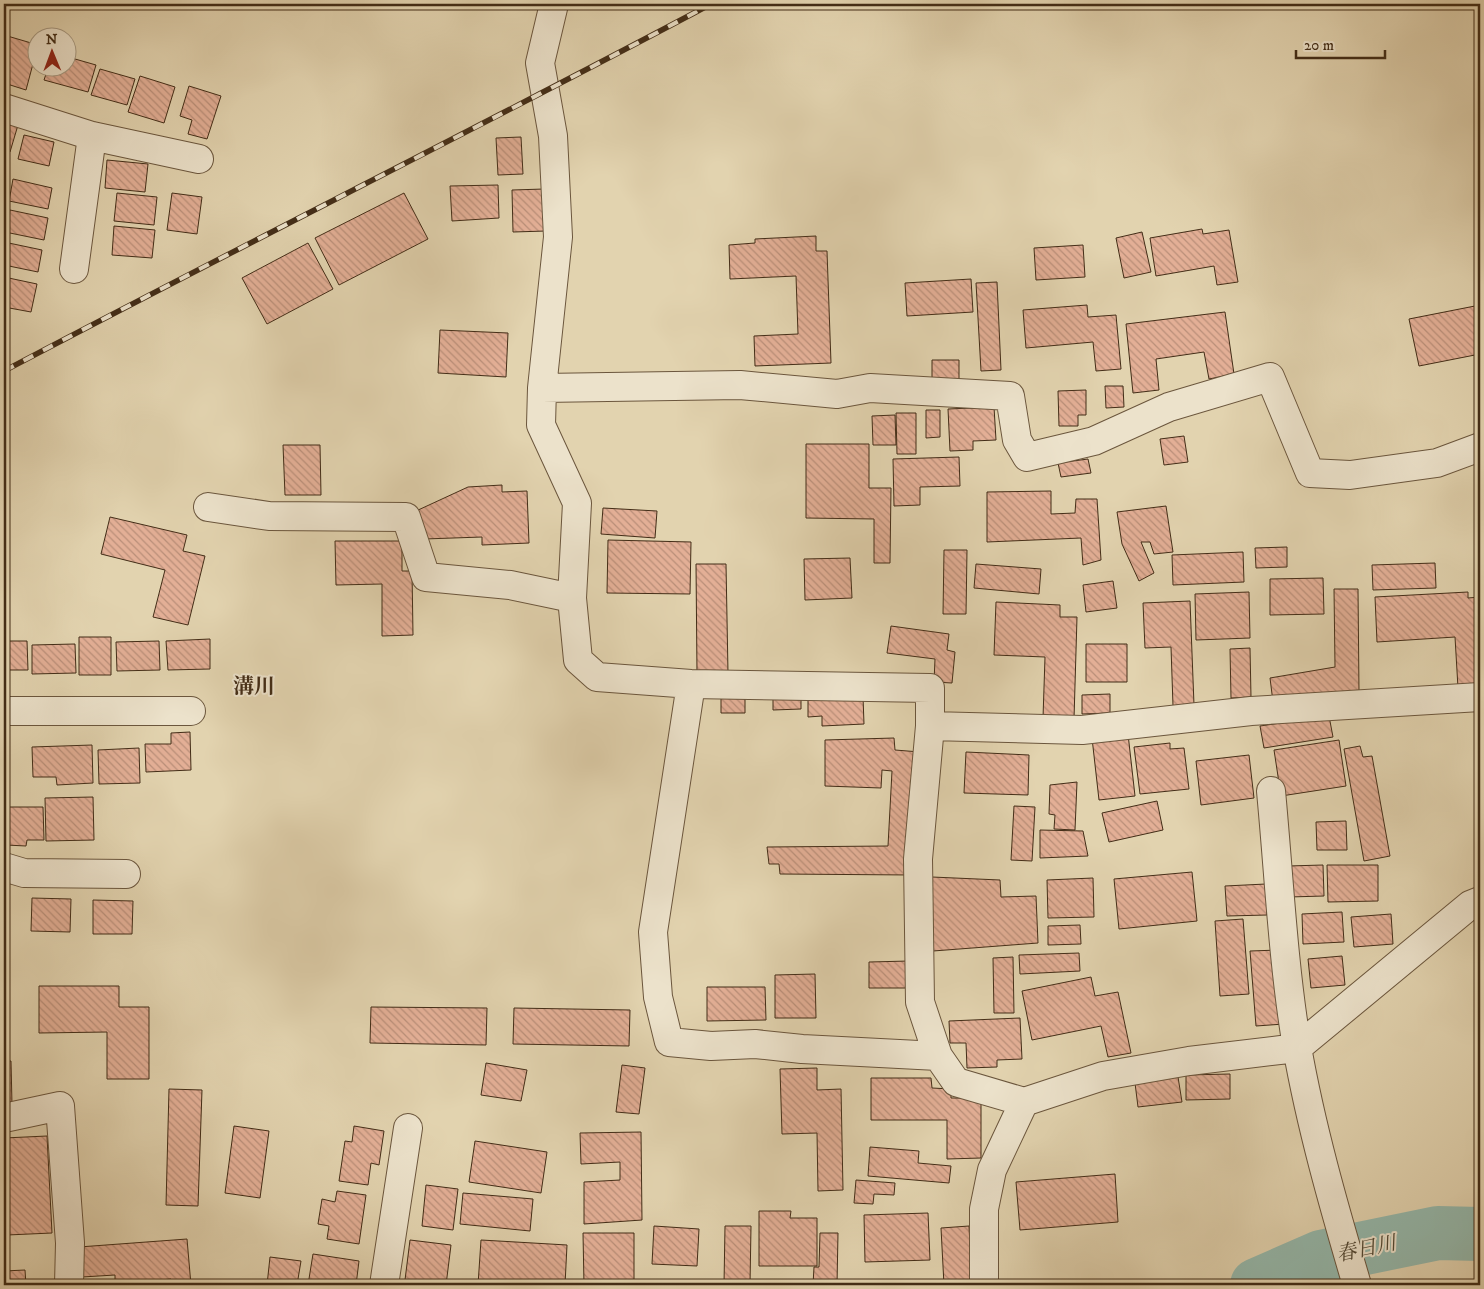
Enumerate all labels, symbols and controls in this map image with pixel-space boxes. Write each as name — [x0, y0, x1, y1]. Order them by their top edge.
north arrow — [28, 28, 78, 78]
scale bar — [1296, 28, 1385, 60]
text: N — [46, 31, 58, 49]
text: 20 m — [1304, 36, 1334, 55]
district label: 溝川 — [233, 674, 275, 700]
water label: 春日川 — [1334, 1231, 1400, 1268]

